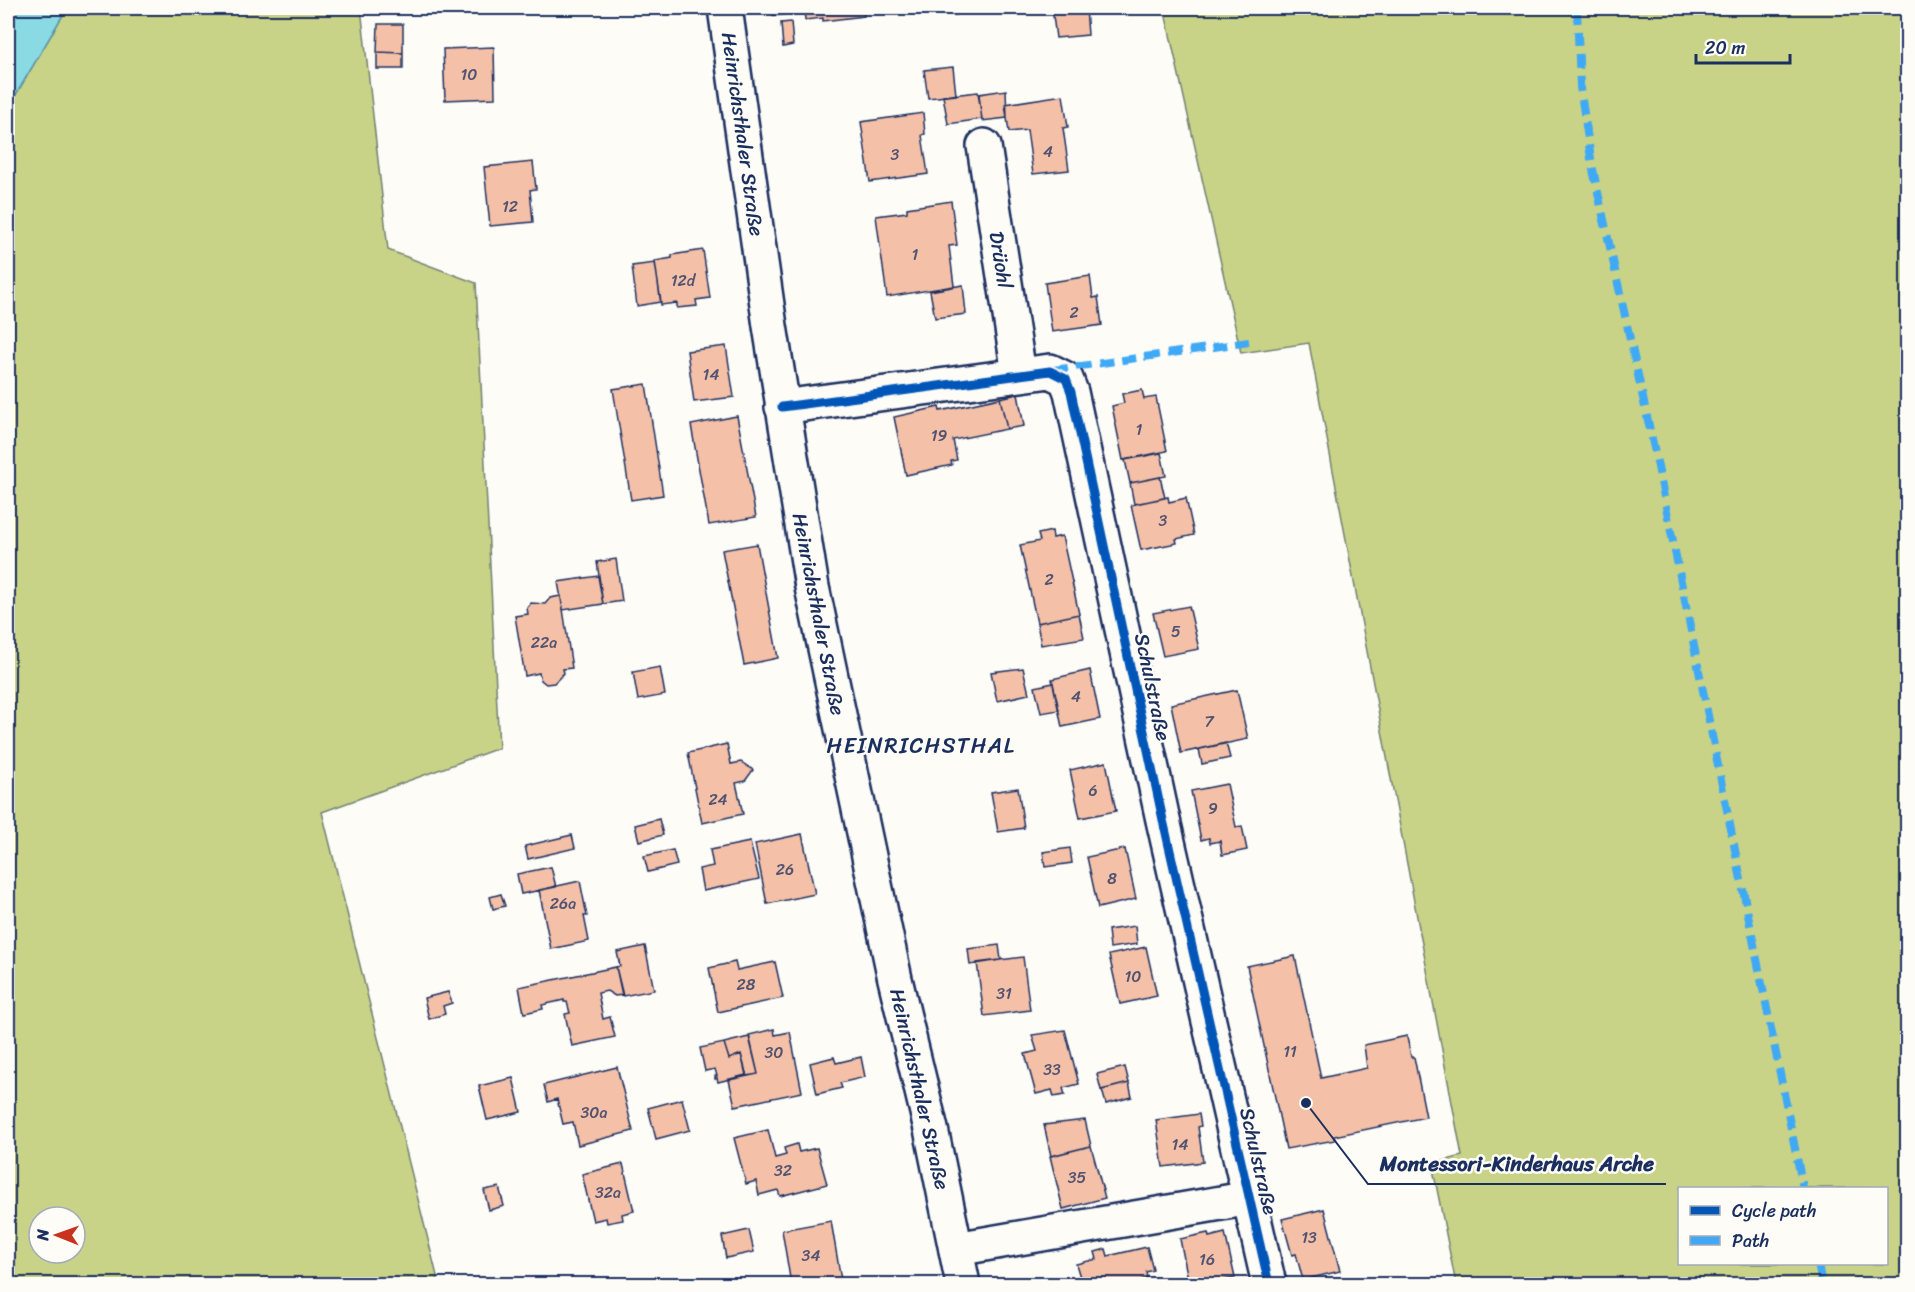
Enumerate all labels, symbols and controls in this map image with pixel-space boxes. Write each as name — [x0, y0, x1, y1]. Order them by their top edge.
scale bar — [1696, 27, 1790, 65]
street label: Heinrichsthaler Straße — [711, 30, 774, 238]
text: 20 m — [1705, 32, 1745, 64]
house number: 10 — [461, 60, 477, 89]
house number: 4 — [1043, 137, 1053, 166]
house number: 3 — [891, 140, 900, 169]
house number: 12 — [502, 192, 518, 221]
street label: Drüohl — [979, 229, 1022, 291]
house number: 1 — [912, 240, 919, 269]
house number: 12d — [671, 266, 697, 295]
house number: 2 — [1069, 298, 1079, 327]
house number: 14 — [703, 360, 719, 389]
house number: 1 — [1136, 415, 1143, 444]
house number: 19 — [931, 421, 948, 450]
house number: 3 — [1159, 506, 1168, 535]
street label: Heinrichsthaler Straße — [782, 510, 855, 718]
house number: 2 — [1044, 565, 1054, 594]
house number: 5 — [1171, 617, 1181, 646]
house number: 22a — [531, 628, 557, 657]
street label: Schulstraße — [1124, 630, 1181, 744]
house number: 4 — [1071, 682, 1081, 711]
house number: 7 — [1204, 707, 1214, 736]
district label: HEINRICHSTHAL — [827, 726, 1015, 765]
house number: 6 — [1088, 776, 1098, 805]
house number: 24 — [708, 785, 728, 814]
house number: 9 — [1208, 794, 1218, 823]
house number: 26 — [776, 855, 794, 884]
house number: 8 — [1107, 864, 1117, 893]
house number: 26a — [550, 889, 576, 918]
house number: 10 — [1125, 962, 1141, 991]
house number: 28 — [737, 970, 756, 999]
house number: 31 — [996, 979, 1012, 1008]
street label: Heinrichsthaler Straße — [879, 985, 960, 1193]
house number: 11 — [1283, 1037, 1297, 1066]
house number: 30 — [765, 1038, 783, 1067]
house number: 33 — [1043, 1055, 1061, 1084]
house number: 30a — [581, 1098, 607, 1127]
street label: Schulstraße — [1229, 1104, 1288, 1219]
house number: 14 — [1172, 1130, 1188, 1159]
callout: Montessori-Kinderhaus Arche — [1368, 1145, 1666, 1184]
text: Montessori-Kinderhaus Arche — [1379, 1145, 1654, 1183]
house number: 32 — [774, 1156, 792, 1185]
house number: 35 — [1068, 1163, 1087, 1192]
house number: 32a — [595, 1178, 621, 1207]
legend — [1678, 1187, 1888, 1265]
text: Cycle path — [1732, 1195, 1816, 1227]
north arrow — [27, 1205, 87, 1265]
house number: 13 — [1301, 1223, 1317, 1252]
text: Path — [1732, 1225, 1769, 1257]
text: N — [28, 1228, 57, 1242]
house number: 34 — [802, 1241, 820, 1270]
house number: 16 — [1199, 1245, 1215, 1274]

